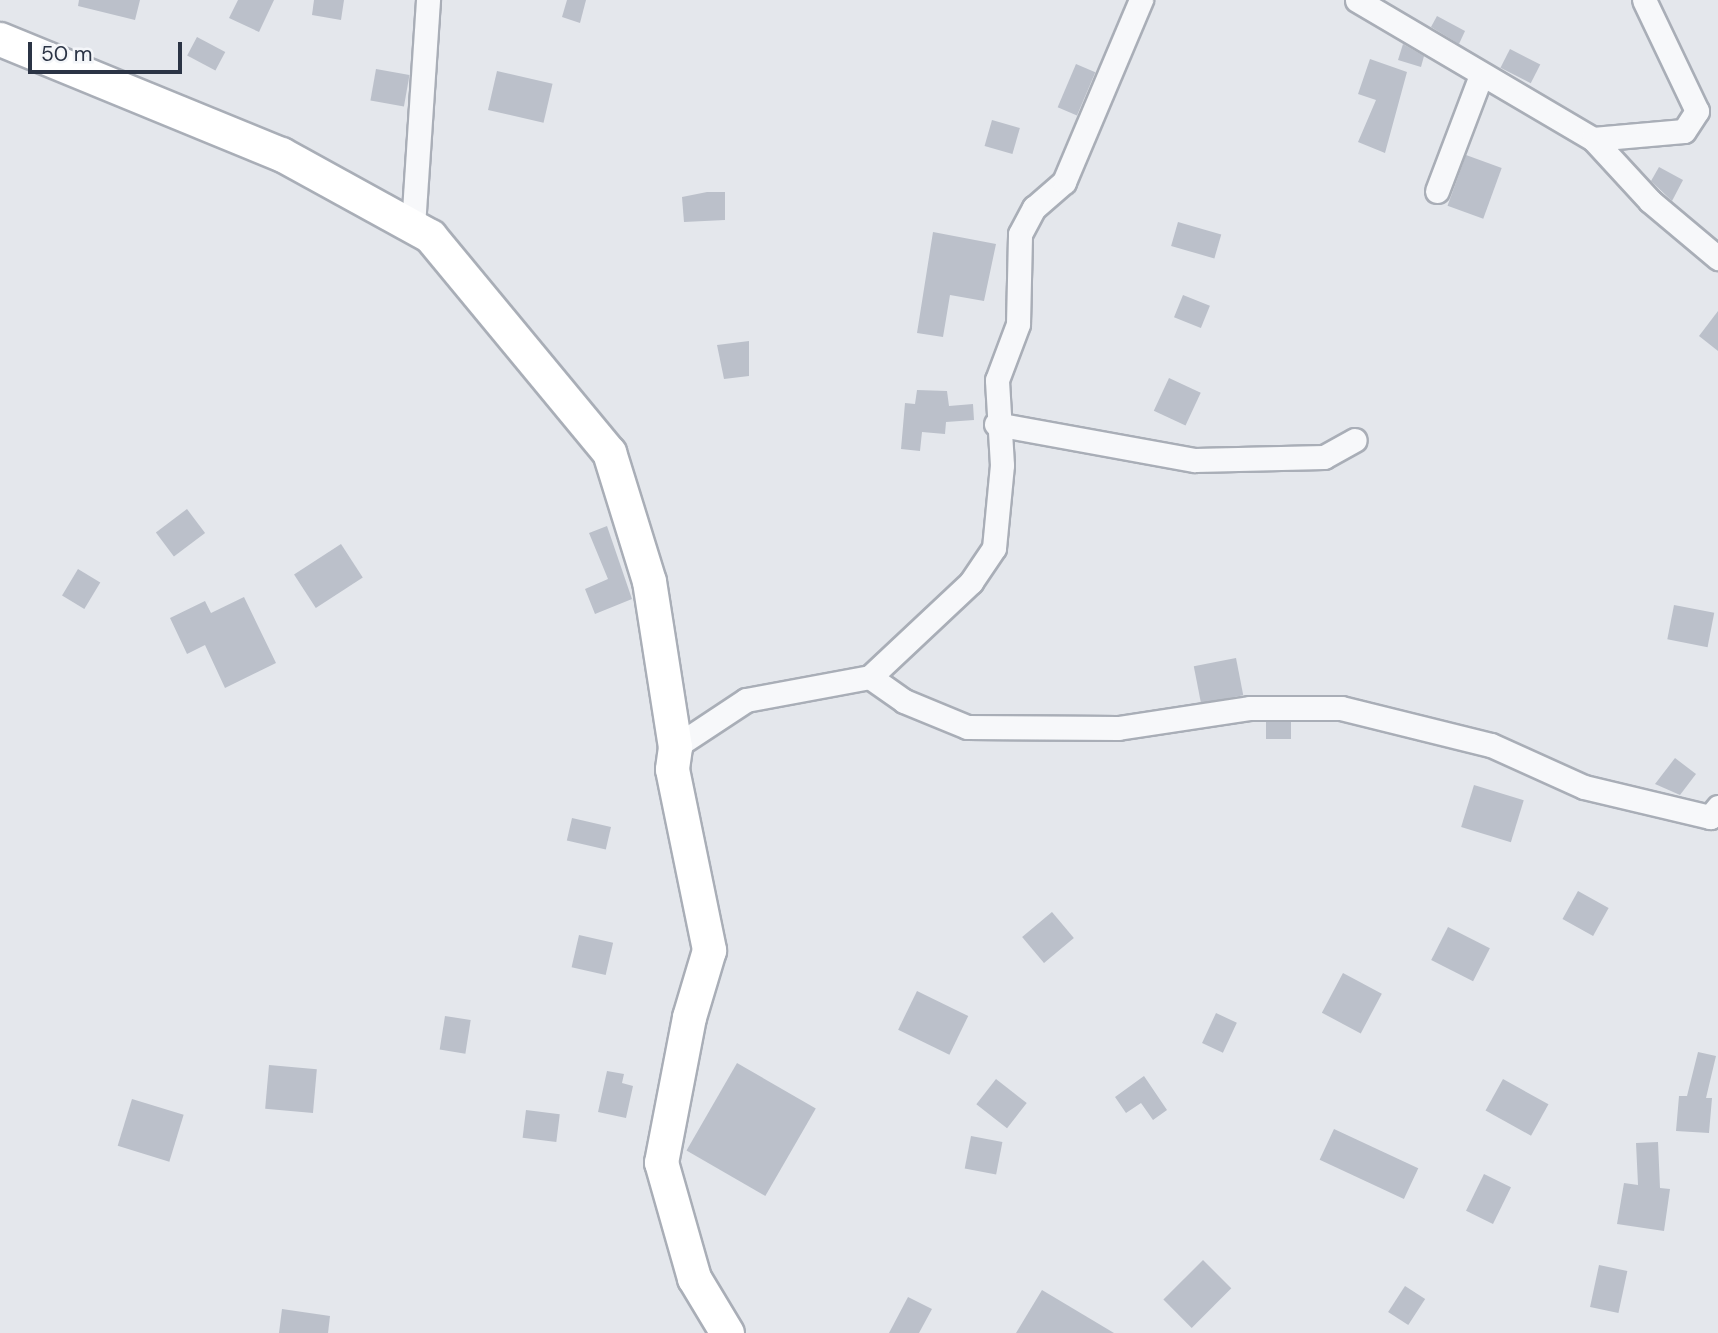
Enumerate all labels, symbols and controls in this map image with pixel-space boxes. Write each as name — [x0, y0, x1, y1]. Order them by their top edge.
scale bar — [32, 28, 186, 72]
text: 50 m — [41, 40, 92, 68]

